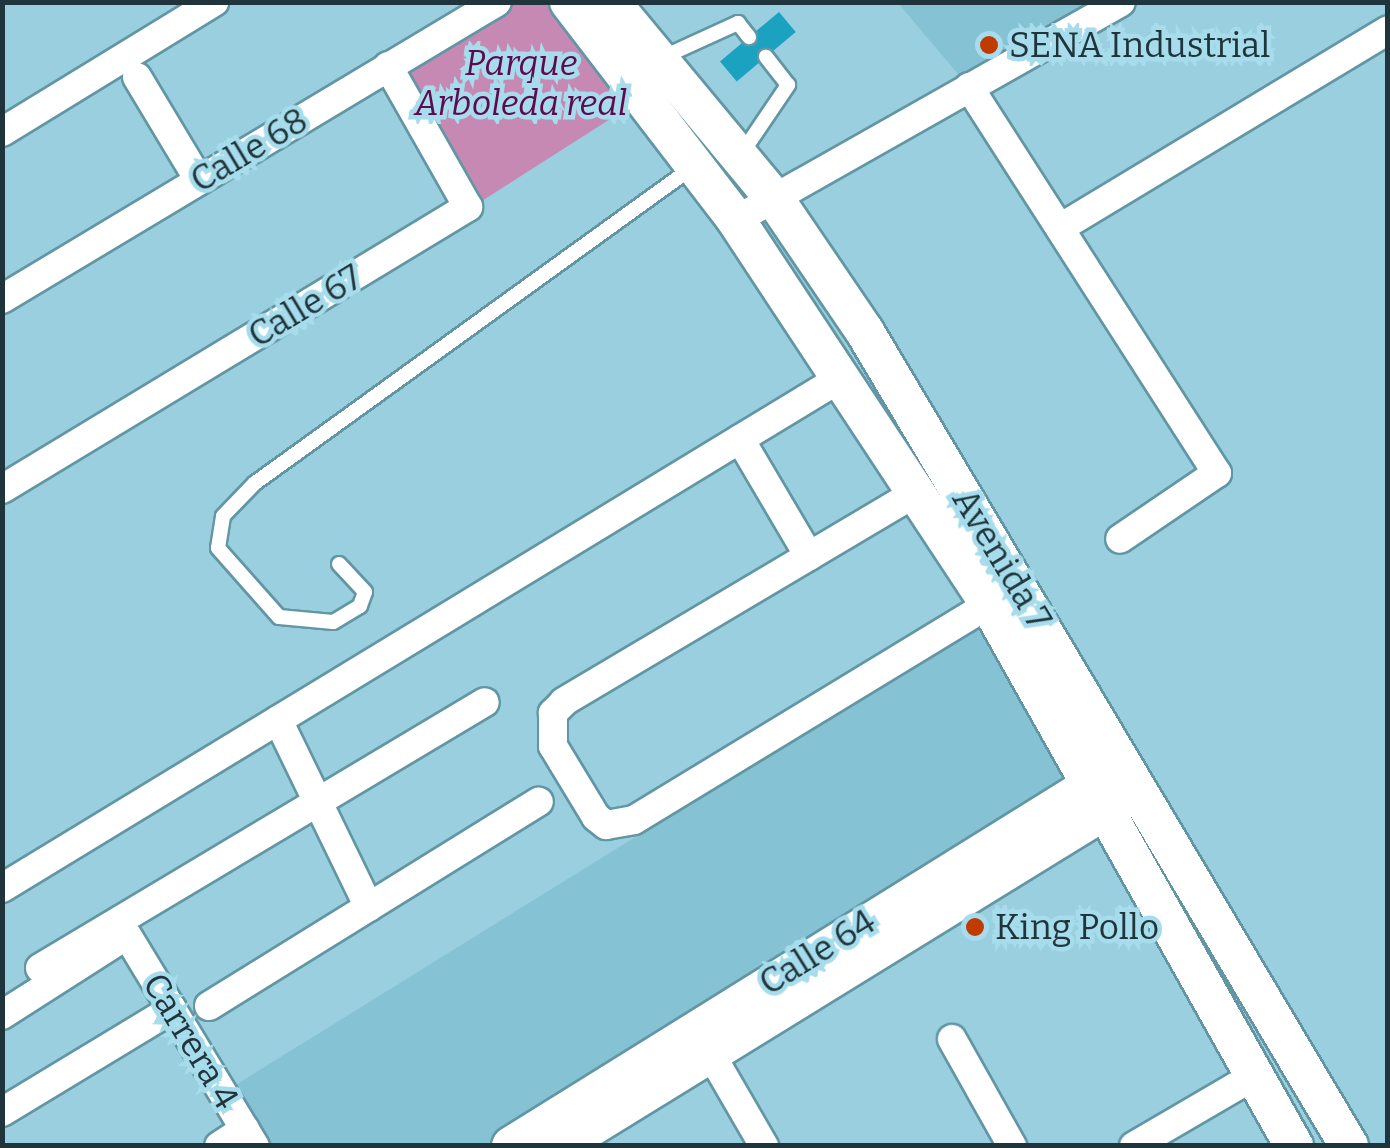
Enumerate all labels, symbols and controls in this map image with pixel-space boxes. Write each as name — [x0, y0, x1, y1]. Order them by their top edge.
place label: SENA Industrial — [1009, 24, 1270, 66]
marker: SENA Industrial — [978, 34, 1000, 56]
park label: Parque Arboleda real — [415, 42, 627, 124]
street label: Calle 68 — [183, 99, 315, 201]
street label: Calle 67 — [241, 256, 369, 356]
street label: Avenida 7 — [944, 481, 1060, 637]
street label: Calle 64 — [751, 900, 883, 1004]
place label: King Pollo — [995, 906, 1159, 948]
marker: King Pollo — [964, 916, 986, 938]
street label: Carrera 4 — [134, 966, 248, 1116]

